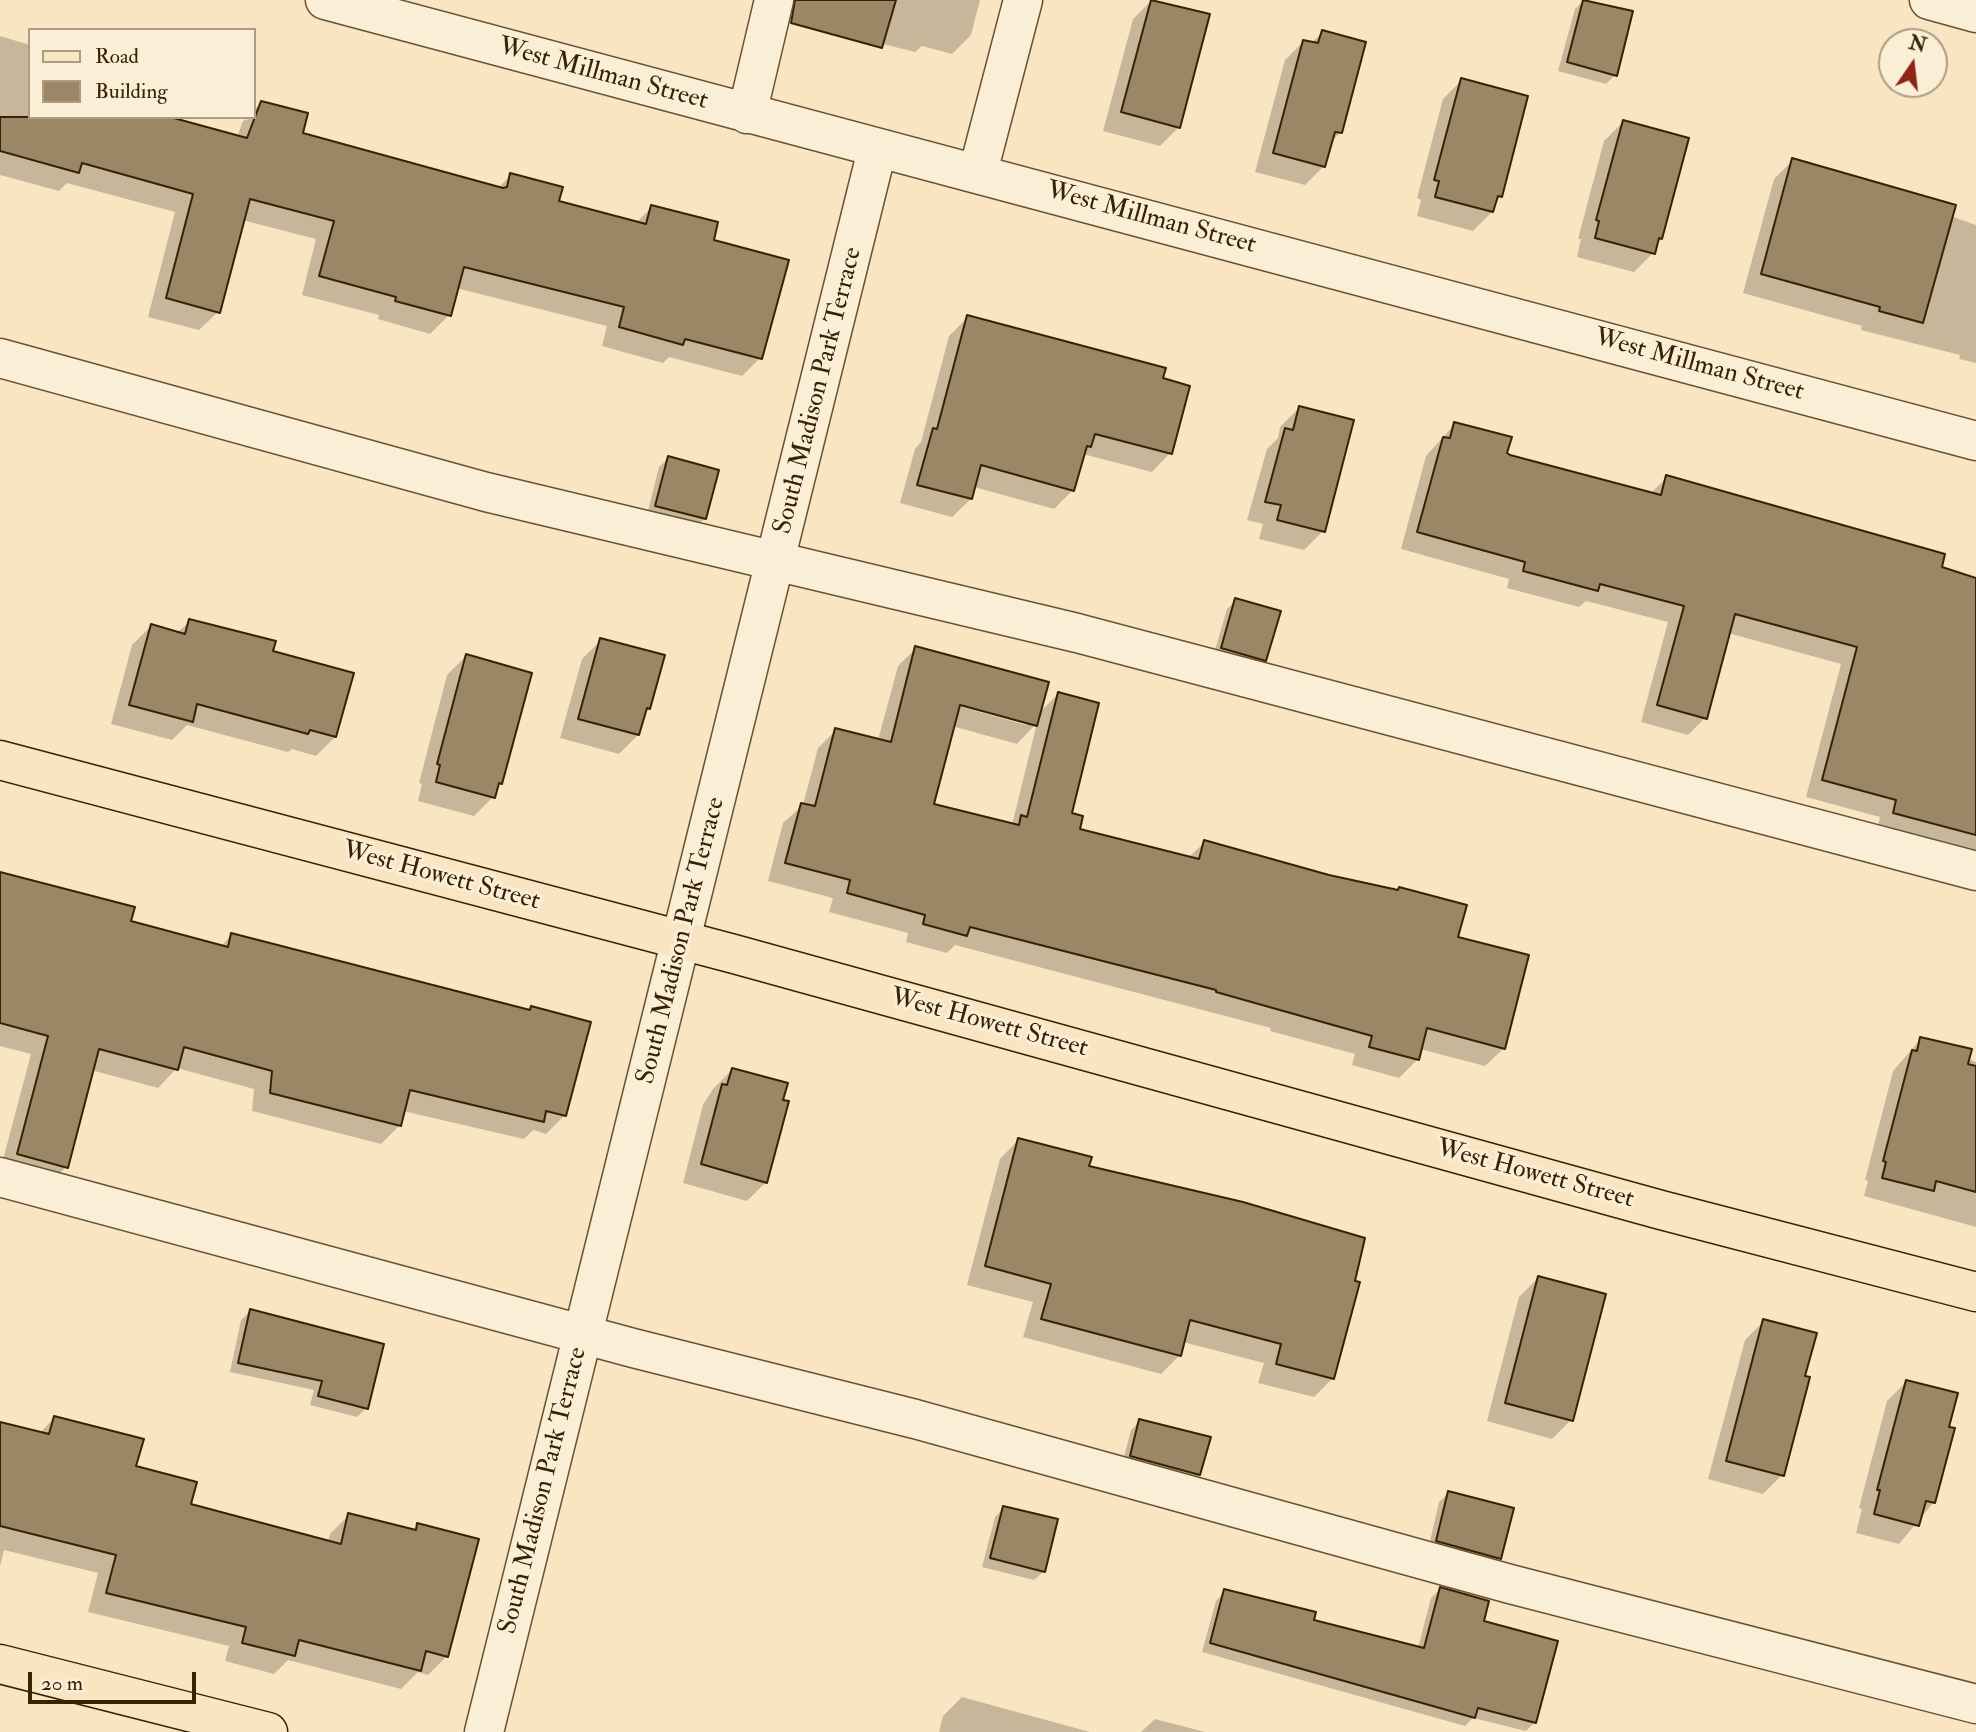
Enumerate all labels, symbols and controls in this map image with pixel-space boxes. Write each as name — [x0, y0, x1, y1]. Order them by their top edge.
legend — [28, 28, 256, 119]
north arrow — [1878, 28, 1948, 98]
text: N — [1906, 31, 1929, 58]
street label: West Millman Street — [495, 32, 711, 118]
text: Road — [95, 43, 139, 70]
text: Building — [95, 78, 168, 105]
street label: West Millman Street — [1043, 176, 1259, 262]
street label: South Madison Park Terrace — [768, 244, 870, 538]
street label: West Millman Street — [1591, 323, 1807, 409]
street label: South Madison Park Terrace — [631, 794, 733, 1088]
street label: West Howett Street — [339, 836, 543, 918]
street label: West Howett Street — [887, 983, 1091, 1065]
street label: West Howett Street — [1433, 1134, 1637, 1216]
street label: South Madison Park Terrace — [493, 1344, 595, 1638]
scale bar — [32, 1658, 200, 1702]
text: 20 m — [41, 1670, 83, 1697]

